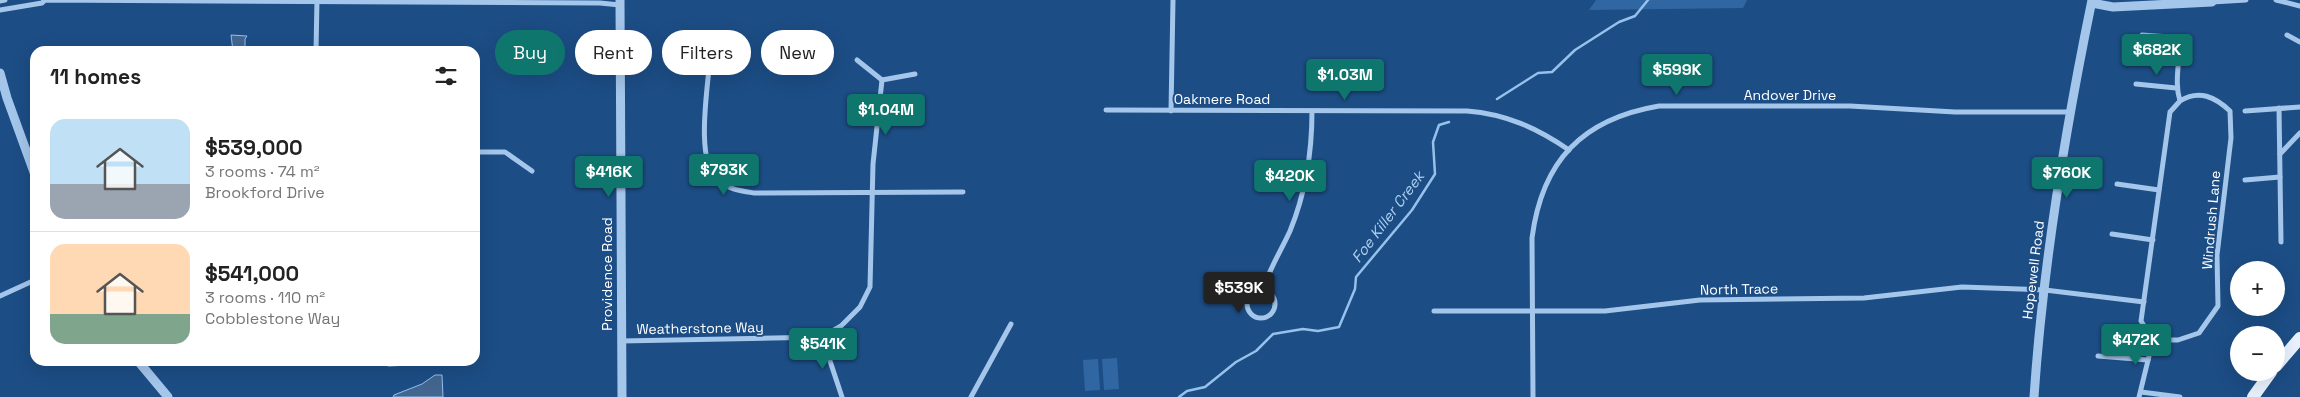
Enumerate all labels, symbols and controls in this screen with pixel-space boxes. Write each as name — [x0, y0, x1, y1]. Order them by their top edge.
chip: Buy — [495, 30, 565, 75]
chip: Rent — [575, 30, 652, 75]
chip: Filters — [662, 30, 751, 75]
chip: New — [761, 30, 834, 75]
pin: $682K — [2122, 34, 2192, 76]
text: $682K — [2133, 39, 2181, 60]
pin: $599K — [1642, 54, 1712, 96]
pin: $1.03M — [1304, 58, 1386, 101]
text: $599K — [1652, 59, 1702, 80]
icon: filters — [432, 62, 460, 90]
text: 11 homes — [50, 63, 141, 90]
text: $1.03M — [1317, 64, 1373, 85]
street label: Andover Drive — [1744, 86, 1836, 104]
street label: Oakmere Road — [1174, 90, 1270, 108]
pin: $1.04M — [845, 94, 927, 136]
text: $1.04M — [858, 99, 914, 120]
text: $539,000 — [205, 134, 303, 161]
icon: home — [90, 139, 150, 199]
pin: $793K — [689, 154, 759, 196]
pin: $416K — [574, 156, 644, 198]
pin: $760K — [2032, 156, 2102, 199]
text: $793K — [700, 159, 748, 180]
pin: $420K — [1255, 160, 1325, 202]
text: 3 rooms · 74 m² — [205, 161, 320, 182]
text: $416K — [586, 161, 632, 182]
text: $760K — [2043, 162, 2091, 183]
text: $420K — [1265, 165, 1315, 186]
water label: Foe Killer Creek — [1347, 166, 1429, 266]
street label: Windrush Lane — [2198, 170, 2224, 270]
text: Brookford Drive — [205, 182, 325, 203]
street label: Providence Road — [598, 217, 616, 331]
street label: Hopewell Road — [2018, 220, 2048, 320]
text: $541,000 — [205, 260, 299, 287]
map controls — [2230, 261, 2285, 381]
button: + — [2230, 261, 2285, 316]
icon: home — [90, 264, 150, 324]
pin: $539K — [1204, 272, 1274, 314]
text: $539K — [1215, 277, 1263, 298]
street label: North Trace — [1700, 279, 1778, 299]
text: 3 rooms · 110 m² — [205, 287, 325, 308]
text: Cobblestone Way — [205, 308, 340, 329]
street label: Weatherstone Way — [636, 318, 764, 338]
pin: $472K — [2101, 324, 2171, 366]
button: − — [2230, 326, 2285, 381]
pin: $541K — [788, 328, 858, 370]
text: $472K — [2112, 329, 2160, 350]
text: $541K — [800, 333, 846, 354]

